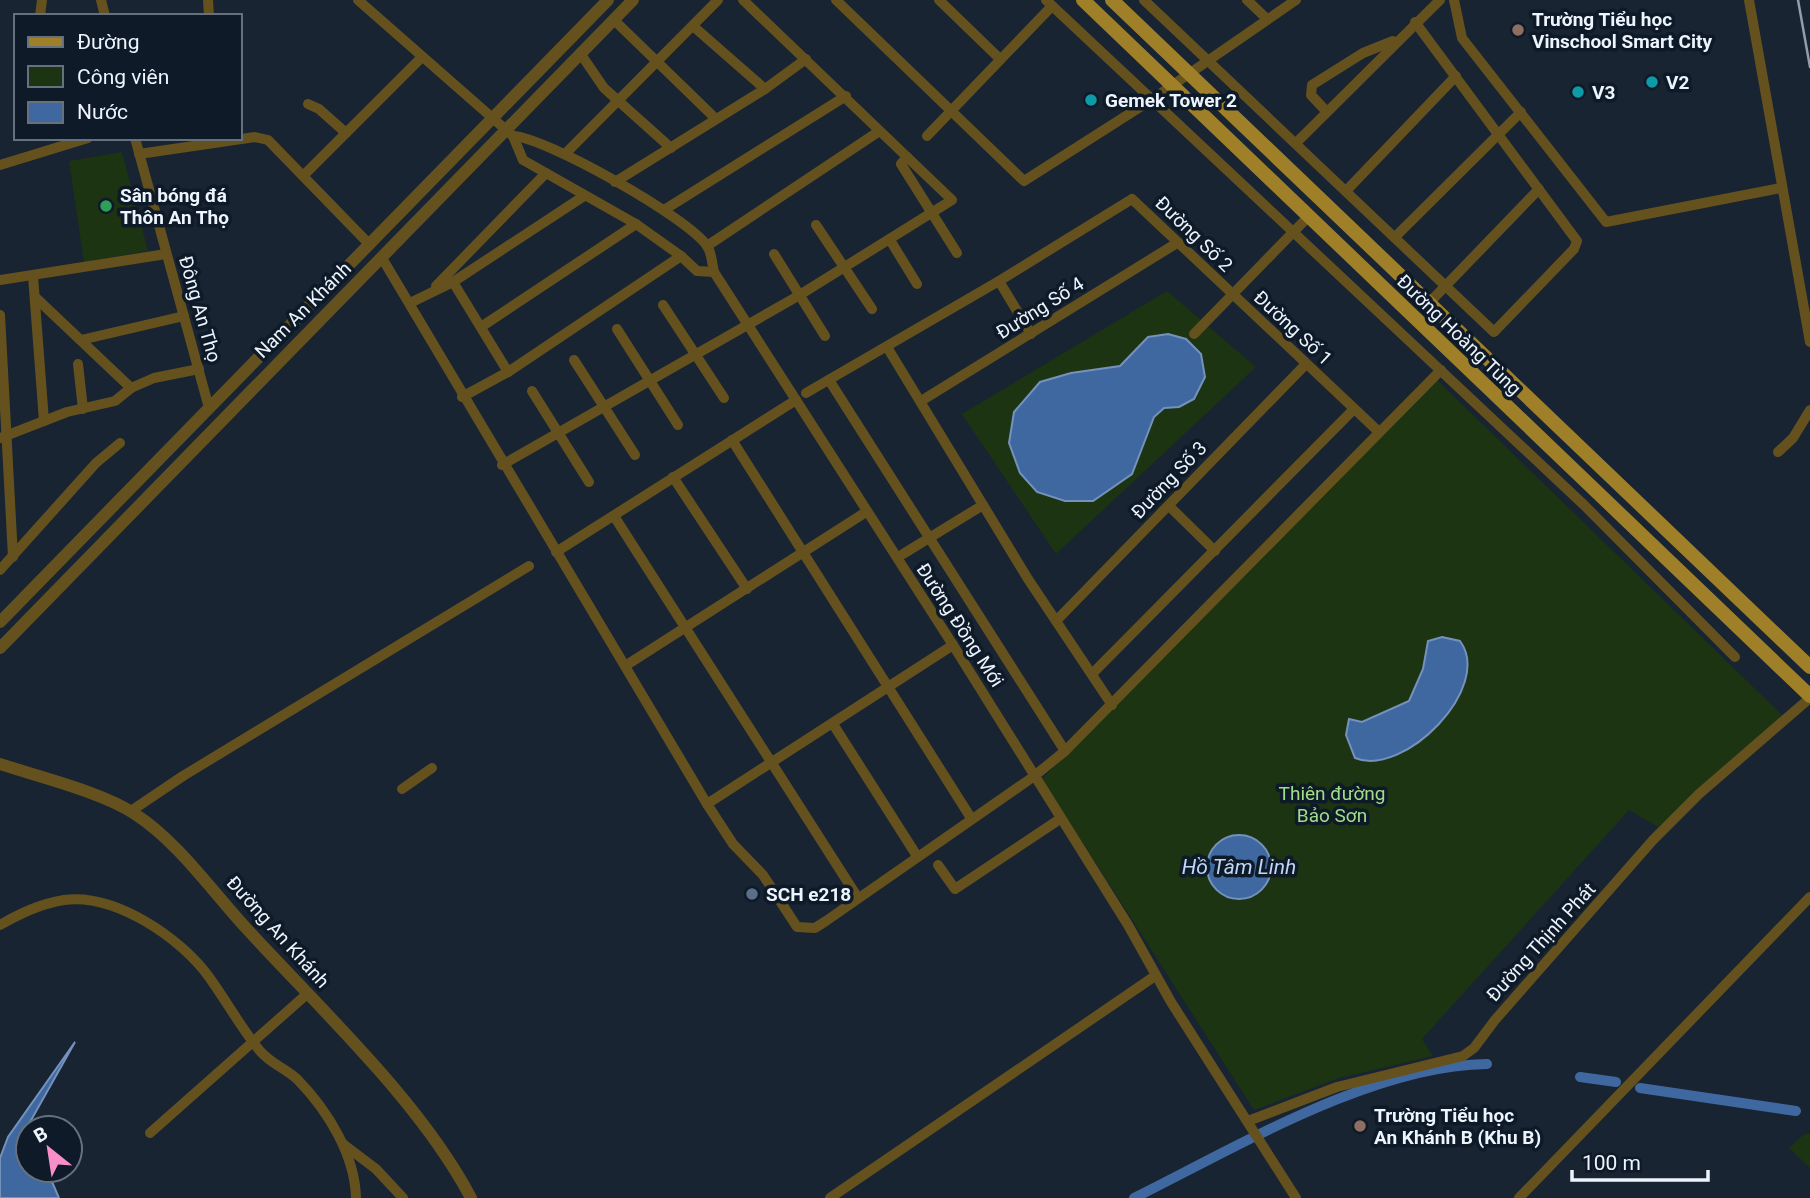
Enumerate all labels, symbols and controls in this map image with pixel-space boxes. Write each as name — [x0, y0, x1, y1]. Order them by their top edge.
place label: Trường Tiểu học Vinschool Smart City — [1532, 8, 1712, 53]
legend — [14, 14, 242, 140]
marker: Trường Tiểu học Vinschool Smart City — [1510, 22, 1526, 38]
text: Đường — [77, 30, 139, 54]
text: Công viên — [77, 65, 169, 89]
place label: V2 — [1666, 71, 1689, 94]
marker: V2 — [1644, 74, 1660, 90]
place label: V3 — [1592, 81, 1615, 104]
marker: V3 — [1570, 84, 1586, 100]
place label: Gemek Tower 2 — [1105, 89, 1237, 112]
marker: Gemek Tower 2 — [1083, 92, 1099, 108]
text: Nước — [77, 100, 128, 124]
place label: Sân bóng đá Thôn An Thọ — [120, 184, 229, 229]
street label: Đường Số 2 — [1150, 191, 1238, 277]
marker: Sân bóng đá Thôn An Thọ — [98, 198, 114, 214]
street label: Đông An Thọ — [174, 253, 226, 365]
street label: Nam An Khánh — [250, 257, 356, 363]
street label: Đường Hoàng Tùng — [1392, 270, 1526, 400]
street label: Đường Số 4 — [992, 272, 1088, 344]
street label: Đường Số 1 — [1249, 286, 1337, 370]
street label: Đường Số 3 — [1126, 436, 1212, 524]
street label: Đường Đồng Mới — [911, 559, 1009, 691]
park label: Thiên đường Bảo Sơn — [1279, 782, 1385, 827]
water label: Hồ Tâm Linh — [1182, 855, 1296, 879]
street label: Đường An Khánh — [222, 871, 334, 993]
street label: Đường Thịnh Phát — [1482, 878, 1600, 1006]
place label: SCH e218 — [766, 883, 851, 906]
marker: SCH e218 — [744, 886, 760, 902]
place label: Trường Tiểu học An Khánh B (Khu B) — [1374, 1104, 1541, 1149]
north arrow — [14, 1114, 84, 1184]
marker: Trường Tiểu học An Khánh B (Khu B) — [1352, 1118, 1368, 1134]
text: B — [30, 1122, 52, 1148]
scale bar — [1572, 1138, 1708, 1182]
text: 100 m — [1582, 1151, 1641, 1175]

